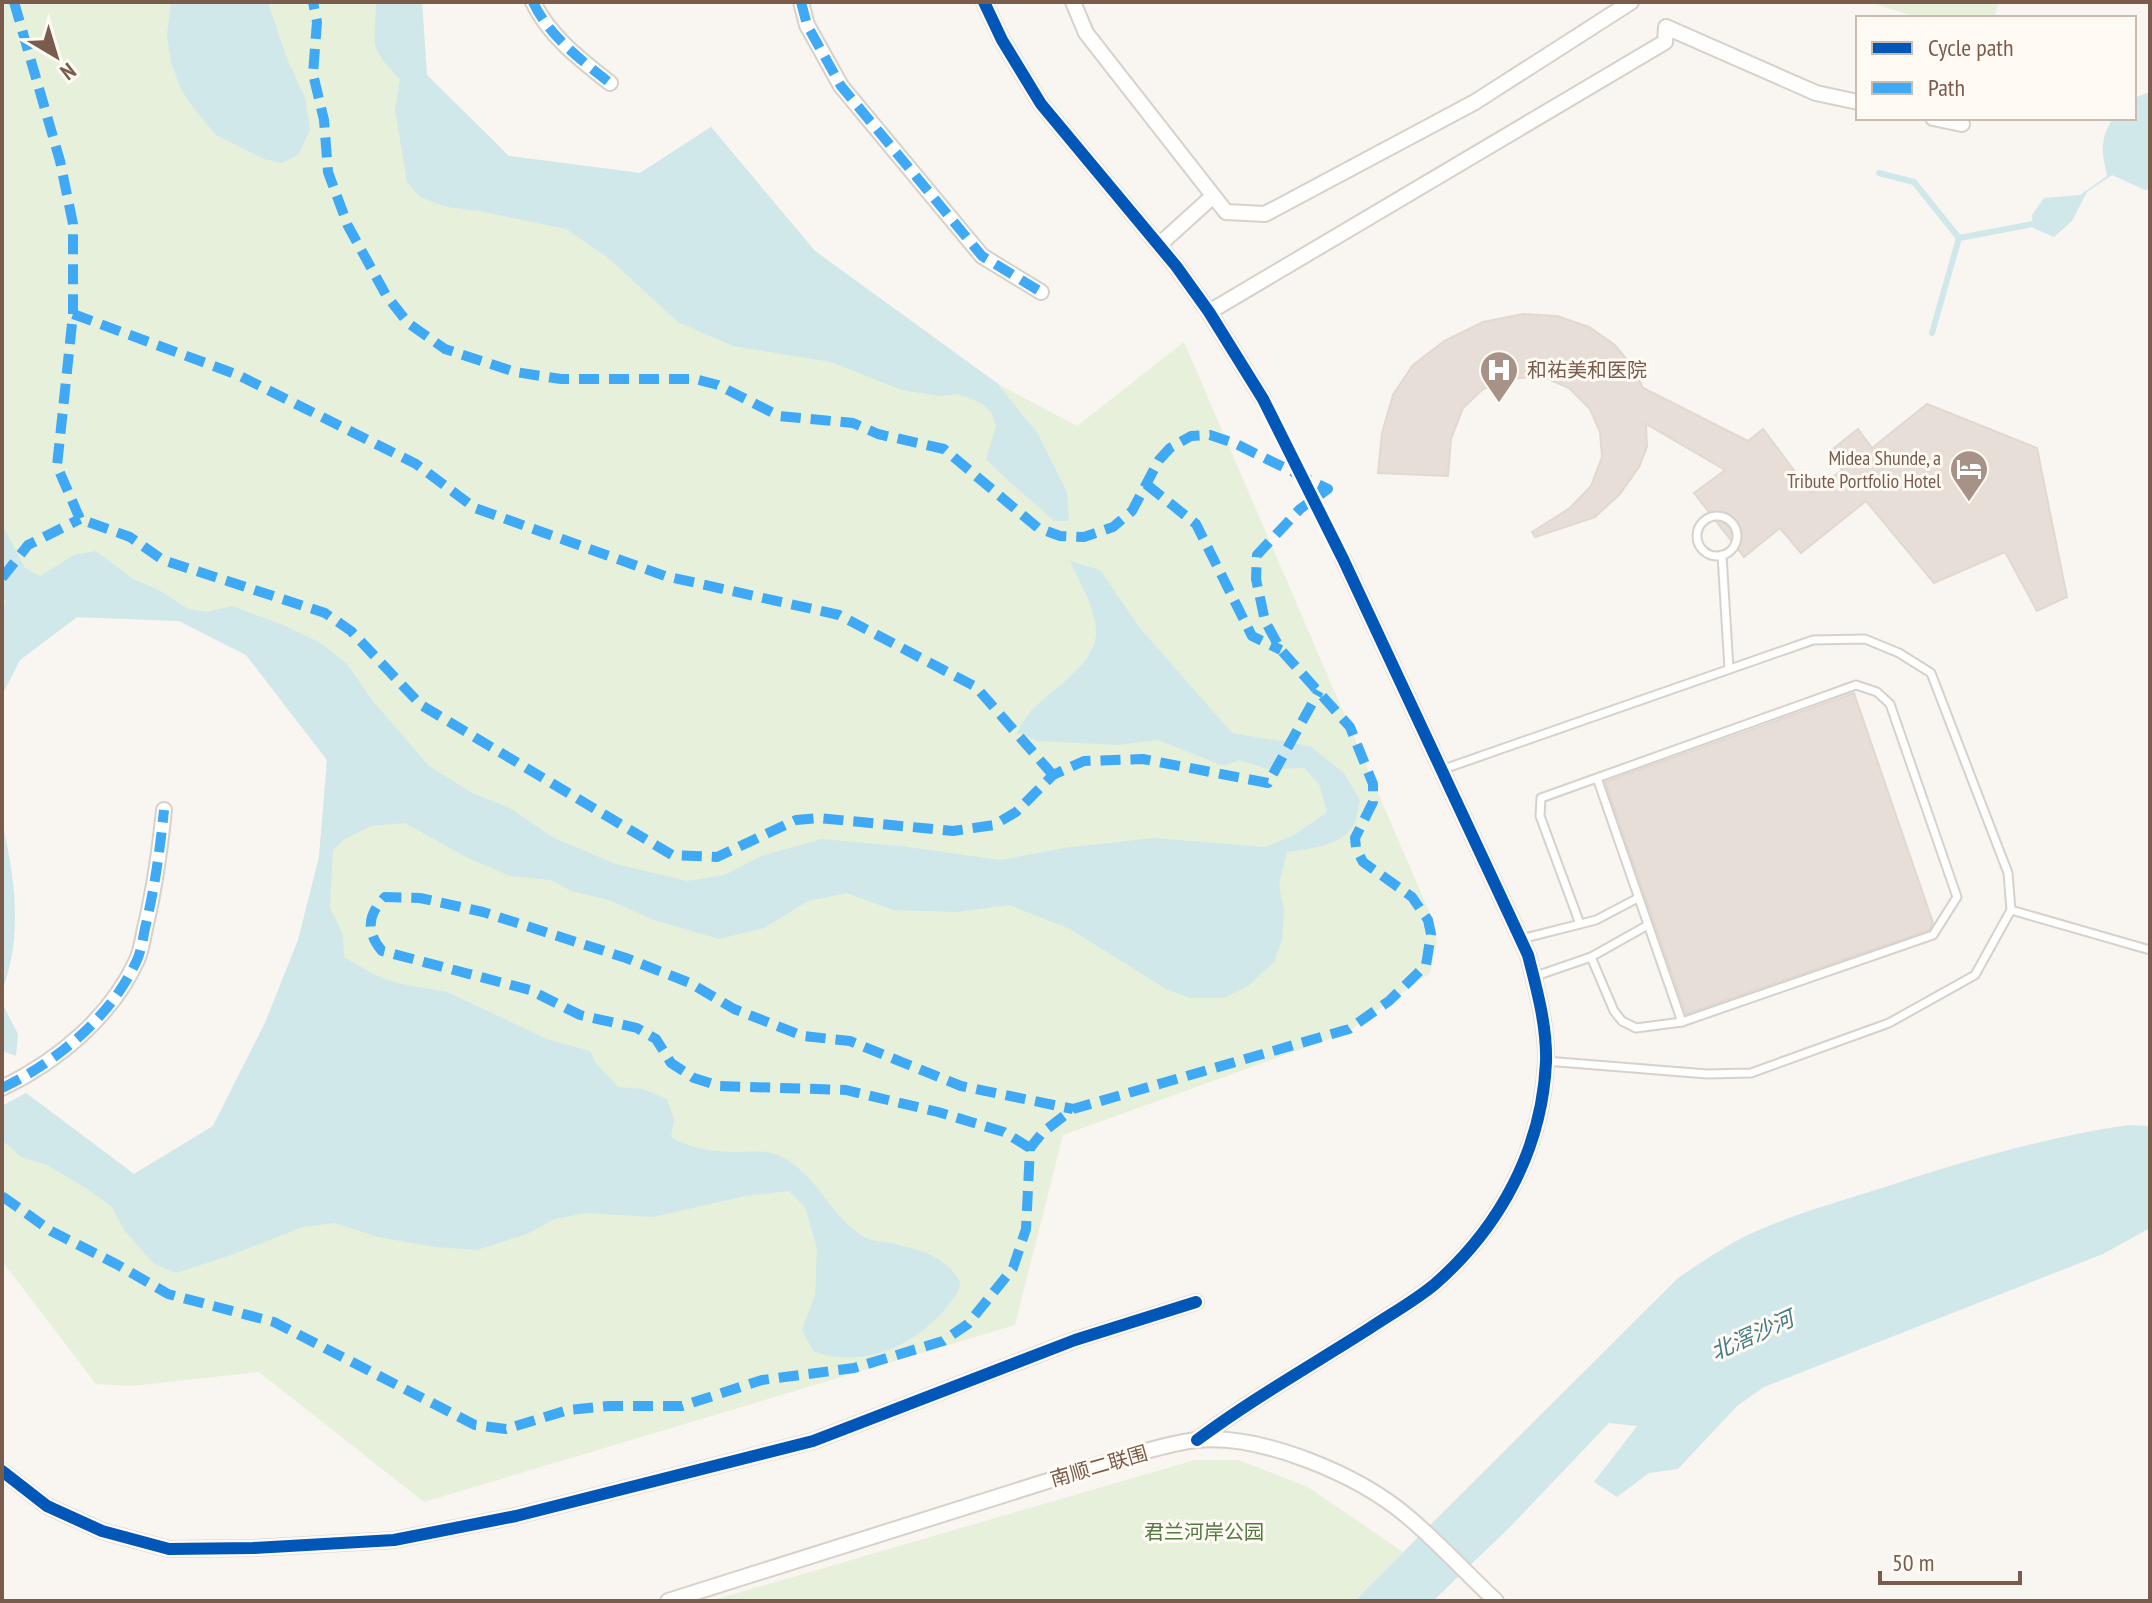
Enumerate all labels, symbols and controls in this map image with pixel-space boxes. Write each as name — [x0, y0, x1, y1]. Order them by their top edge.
north arrow — [16, 16, 96, 96]
legend — [1856, 16, 2136, 120]
text: Cycle path — [1928, 32, 2014, 63]
text: N — [55, 57, 82, 86]
text: Path — [1928, 72, 1965, 103]
hospital icon: 和祐美和医院 — [1478, 349, 1520, 404]
place label: 和祐美和医院 — [1527, 357, 1647, 383]
place label: Midea Shunde, a Tribute Portfolio Hotel — [1787, 445, 1941, 494]
hotel icon: Midea Shunde, a Tribute Portfolio Hotel — [1948, 448, 1990, 503]
water label: 北滘沙河 — [1706, 1303, 1802, 1366]
street label: 南顺二联围 — [1047, 1440, 1151, 1492]
park label: 君兰河岸公园 — [1144, 1519, 1264, 1545]
scale bar — [1880, 1535, 2020, 1585]
text: 50 m — [1892, 1547, 1934, 1578]

